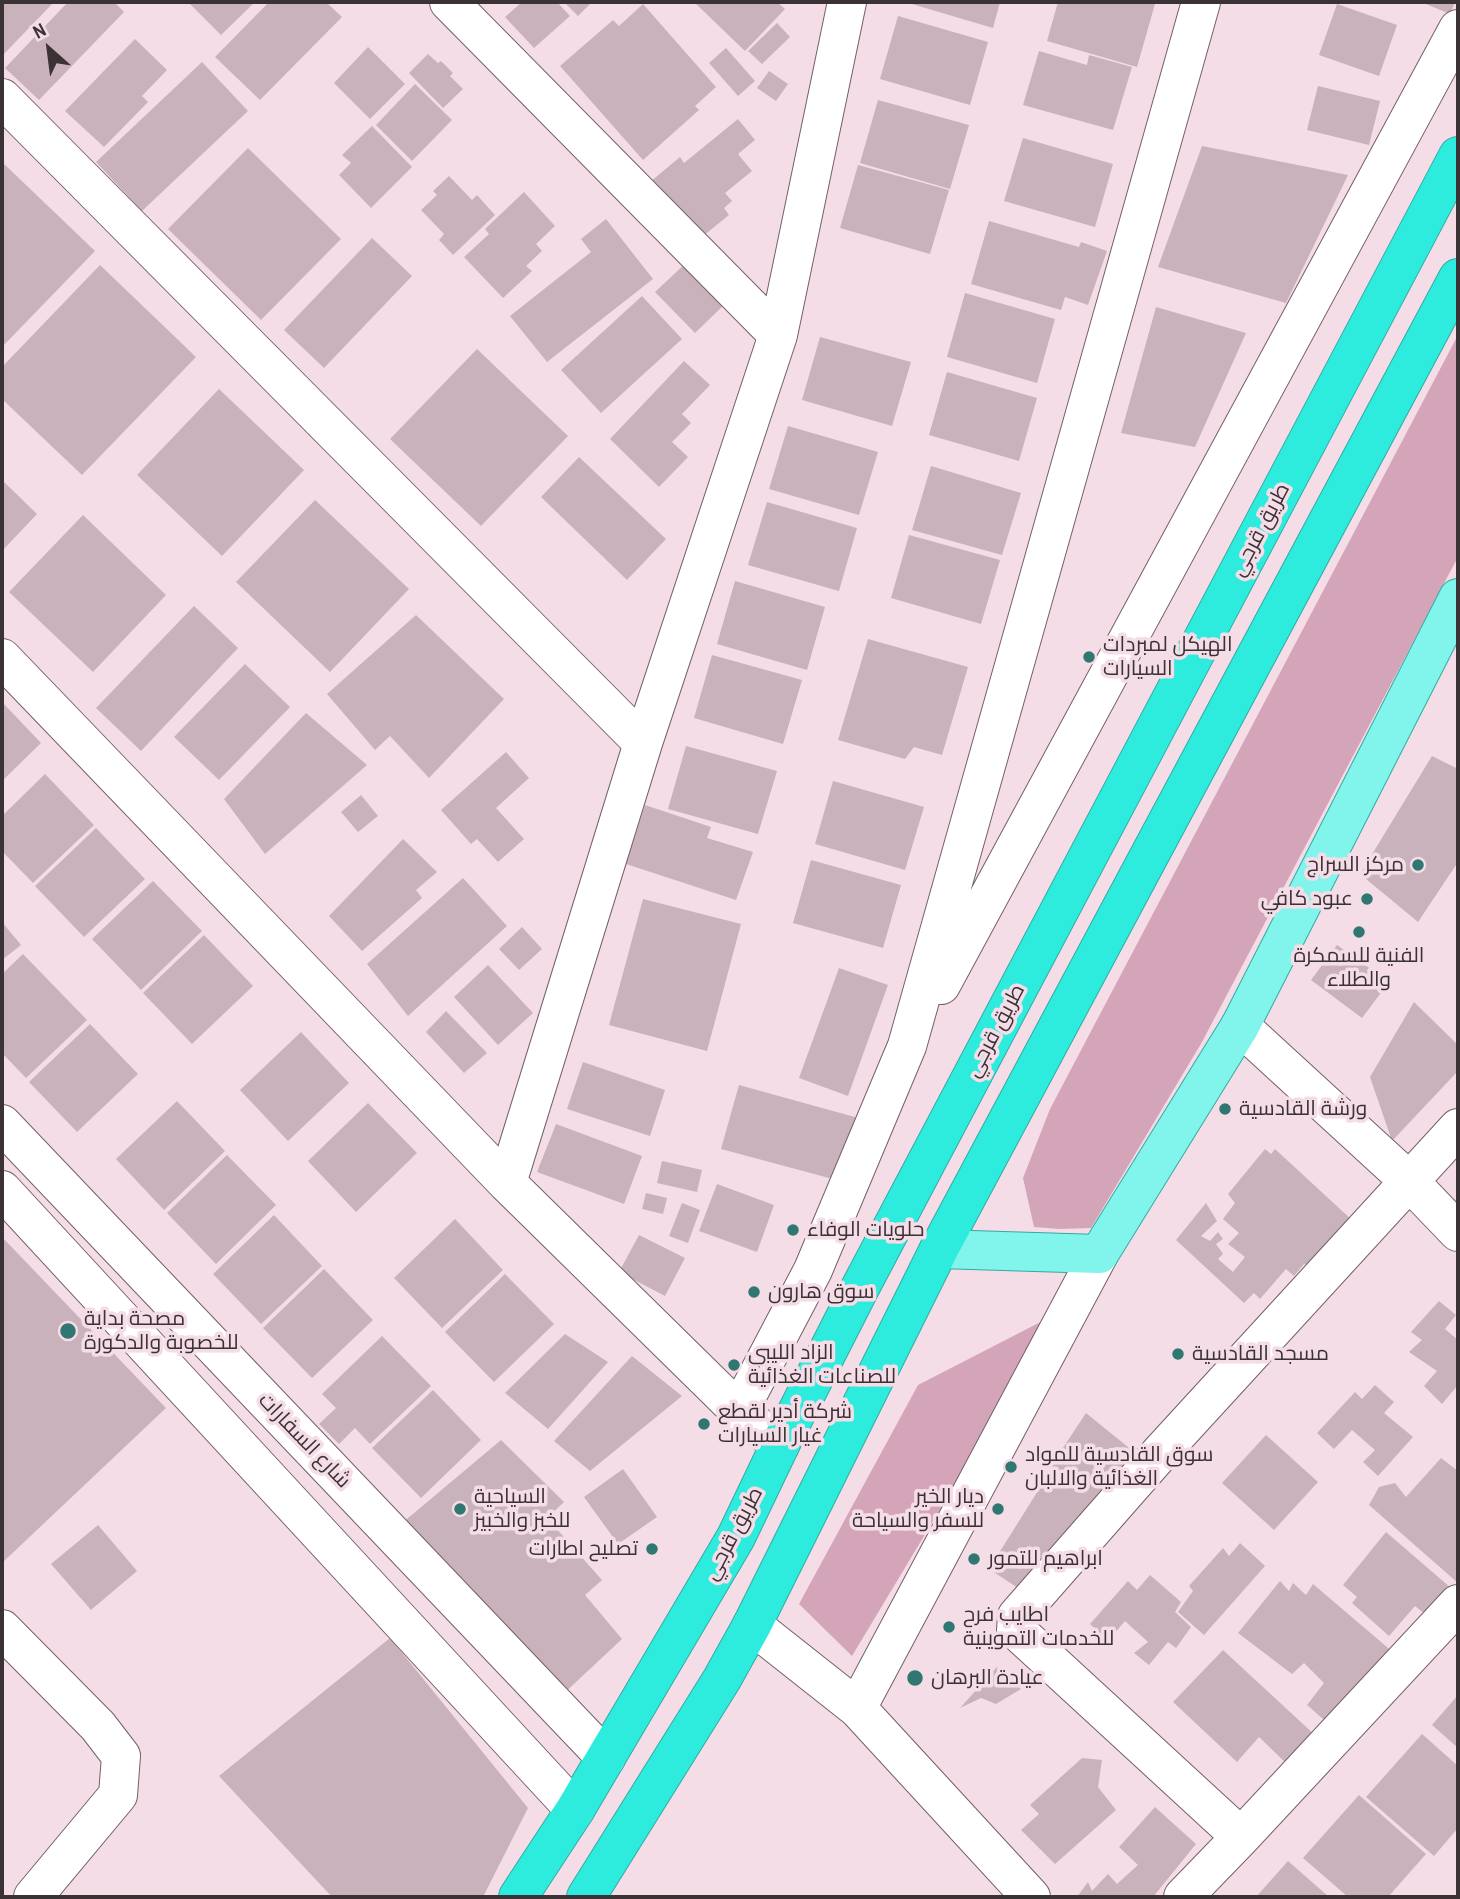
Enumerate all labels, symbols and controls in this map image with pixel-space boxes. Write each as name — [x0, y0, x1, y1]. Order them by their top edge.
north arrow — [14, 14, 84, 84]
text: N — [28, 16, 50, 45]
street label: طريق قرجي — [1226, 479, 1296, 581]
place label: الهيكل لمبردات السيارات — [1103, 632, 1233, 682]
marker: الهيكل لمبردات السيارات — [1081, 649, 1097, 665]
place label: مركز السراج — [1307, 852, 1404, 878]
marker: مركز السراج — [1410, 857, 1426, 873]
place label: عبود كافي — [1261, 886, 1353, 912]
marker: عبود كافي — [1359, 891, 1375, 907]
marker: الفنية للسمكرة والطلاء — [1351, 924, 1367, 940]
place label: الفنية للسمكرة والطلاء — [1294, 943, 1424, 993]
street label: طريق قرجي — [961, 980, 1031, 1082]
place label: ورشة القادسية — [1239, 1096, 1367, 1122]
marker: ورشة القادسية — [1217, 1101, 1233, 1117]
place label: حلويات الوفاء — [807, 1217, 924, 1243]
marker: حلويات الوفاء — [785, 1222, 801, 1238]
place label: سوق هارون — [768, 1279, 874, 1305]
marker: سوق هارون — [746, 1284, 762, 1300]
place label: مصحة بداية للخصوبة والدكورة — [84, 1306, 239, 1356]
marker: مصحة بداية للخصوبة والدكورة — [58, 1321, 78, 1341]
place label: الزاد الليبي للصناعات الغذائية — [748, 1340, 896, 1390]
place label: مسجد القادسية — [1192, 1341, 1329, 1367]
marker: مسجد القادسية — [1170, 1346, 1186, 1362]
marker: الزاد الليبي للصناعات الغذائية — [726, 1357, 742, 1373]
street label: شارع السفارات — [252, 1388, 356, 1494]
place label: شركة أدير لقطع غيار السيارات — [718, 1399, 852, 1449]
marker: شركة أدير لقطع غيار السيارات — [696, 1416, 712, 1432]
place label: سوق القادسية للمواد الغذائية والالبان — [1025, 1442, 1213, 1492]
marker: سوق القادسية للمواد الغذائية والالبان — [1003, 1459, 1019, 1475]
street label: طريق قرجي — [699, 1483, 769, 1585]
place label: السياحية للخبز والخبيز — [474, 1484, 570, 1534]
place label: ديار الخير للسفر والسياحة — [852, 1484, 984, 1534]
marker: السياحية للخبز والخبيز — [452, 1501, 468, 1517]
marker: ديار الخير للسفر والسياحة — [990, 1501, 1006, 1517]
place label: تصليح اطارات — [529, 1536, 638, 1562]
marker: تصليح اطارات — [644, 1541, 660, 1557]
place label: ابراهيم للتمور — [988, 1546, 1103, 1572]
marker: ابراهيم للتمور — [966, 1551, 982, 1567]
place label: اطايب فرح للخدمات التموينية — [963, 1602, 1114, 1652]
marker: اطايب فرح للخدمات التموينية — [941, 1619, 957, 1635]
place label: عيادة البرهان — [931, 1665, 1044, 1691]
marker: عيادة البرهان — [905, 1668, 925, 1688]

